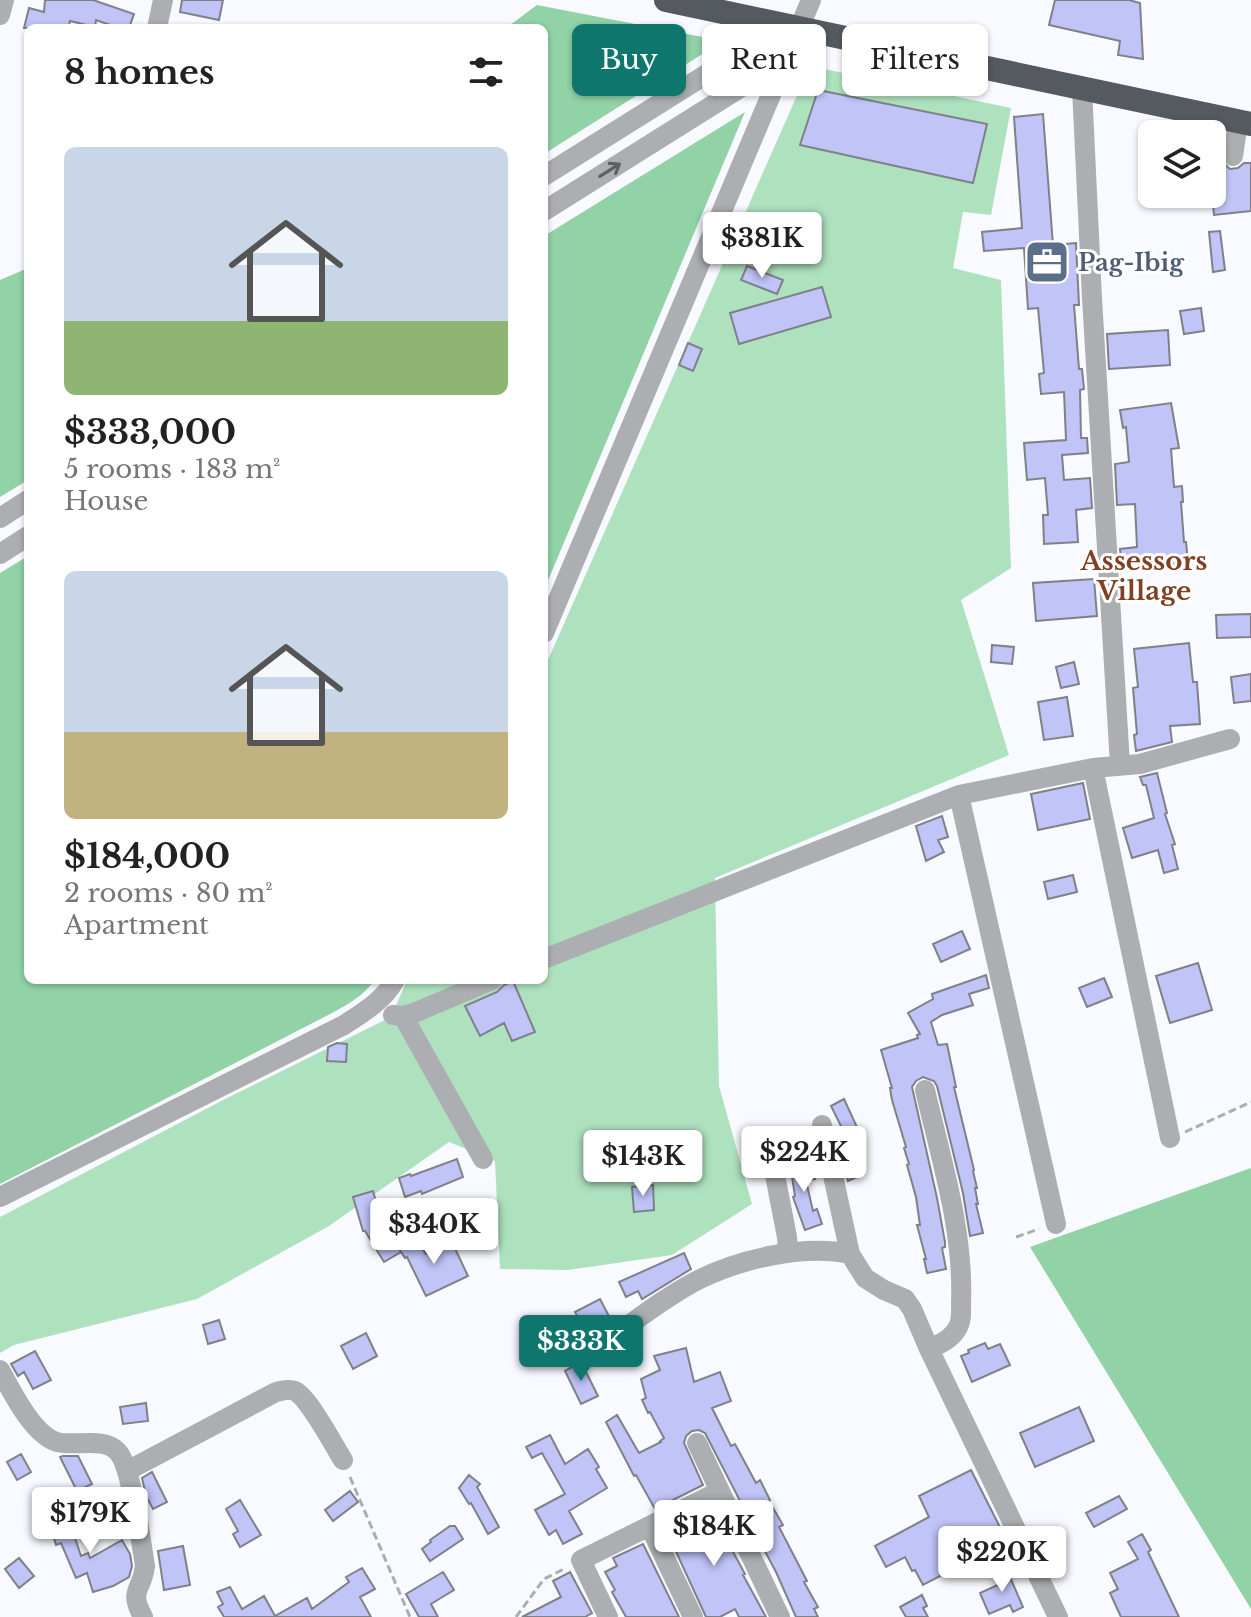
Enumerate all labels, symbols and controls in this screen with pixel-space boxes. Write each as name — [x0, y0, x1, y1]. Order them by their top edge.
chip: Buy — [572, 24, 686, 96]
chip: Rent — [702, 24, 826, 96]
chip: Filters — [842, 24, 988, 96]
icon: filters — [464, 50, 508, 94]
text: 8 homes — [64, 51, 215, 93]
map controls — [1138, 120, 1226, 208]
button: layers — [1138, 120, 1226, 208]
one-way arrow — [598, 161, 621, 177]
icon: home — [214, 199, 358, 343]
pin: $381K — [706, 212, 818, 280]
text: $381K — [721, 222, 803, 254]
office icon: Pag-Ibig — [1023, 238, 1071, 286]
place label: Pag-Ibig — [1078, 248, 1185, 277]
text: $333,000 — [64, 411, 236, 453]
text: 5 rooms · 183 m² — [64, 453, 281, 485]
text: House — [64, 485, 148, 517]
district label: Assessors Village — [1080, 545, 1207, 607]
icon: home — [214, 623, 358, 767]
text: $184,000 — [64, 835, 230, 877]
text: 2 rooms · 80 m² — [64, 877, 273, 909]
text: Apartment — [64, 909, 209, 941]
pin: $224K — [748, 1126, 860, 1194]
pin: $143K — [587, 1130, 699, 1198]
text: $224K — [759, 1136, 849, 1168]
text: $143K — [601, 1140, 685, 1172]
pin: $340K — [378, 1198, 490, 1266]
text: $340K — [388, 1208, 480, 1240]
pin: $333K — [525, 1315, 637, 1383]
text: $333K — [537, 1325, 625, 1357]
pin: $179K — [34, 1487, 146, 1555]
text: $179K — [50, 1497, 130, 1529]
pin: $184K — [658, 1500, 770, 1568]
text: $184K — [672, 1510, 756, 1542]
pin: $220K — [946, 1526, 1058, 1594]
text: $220K — [956, 1536, 1048, 1568]

